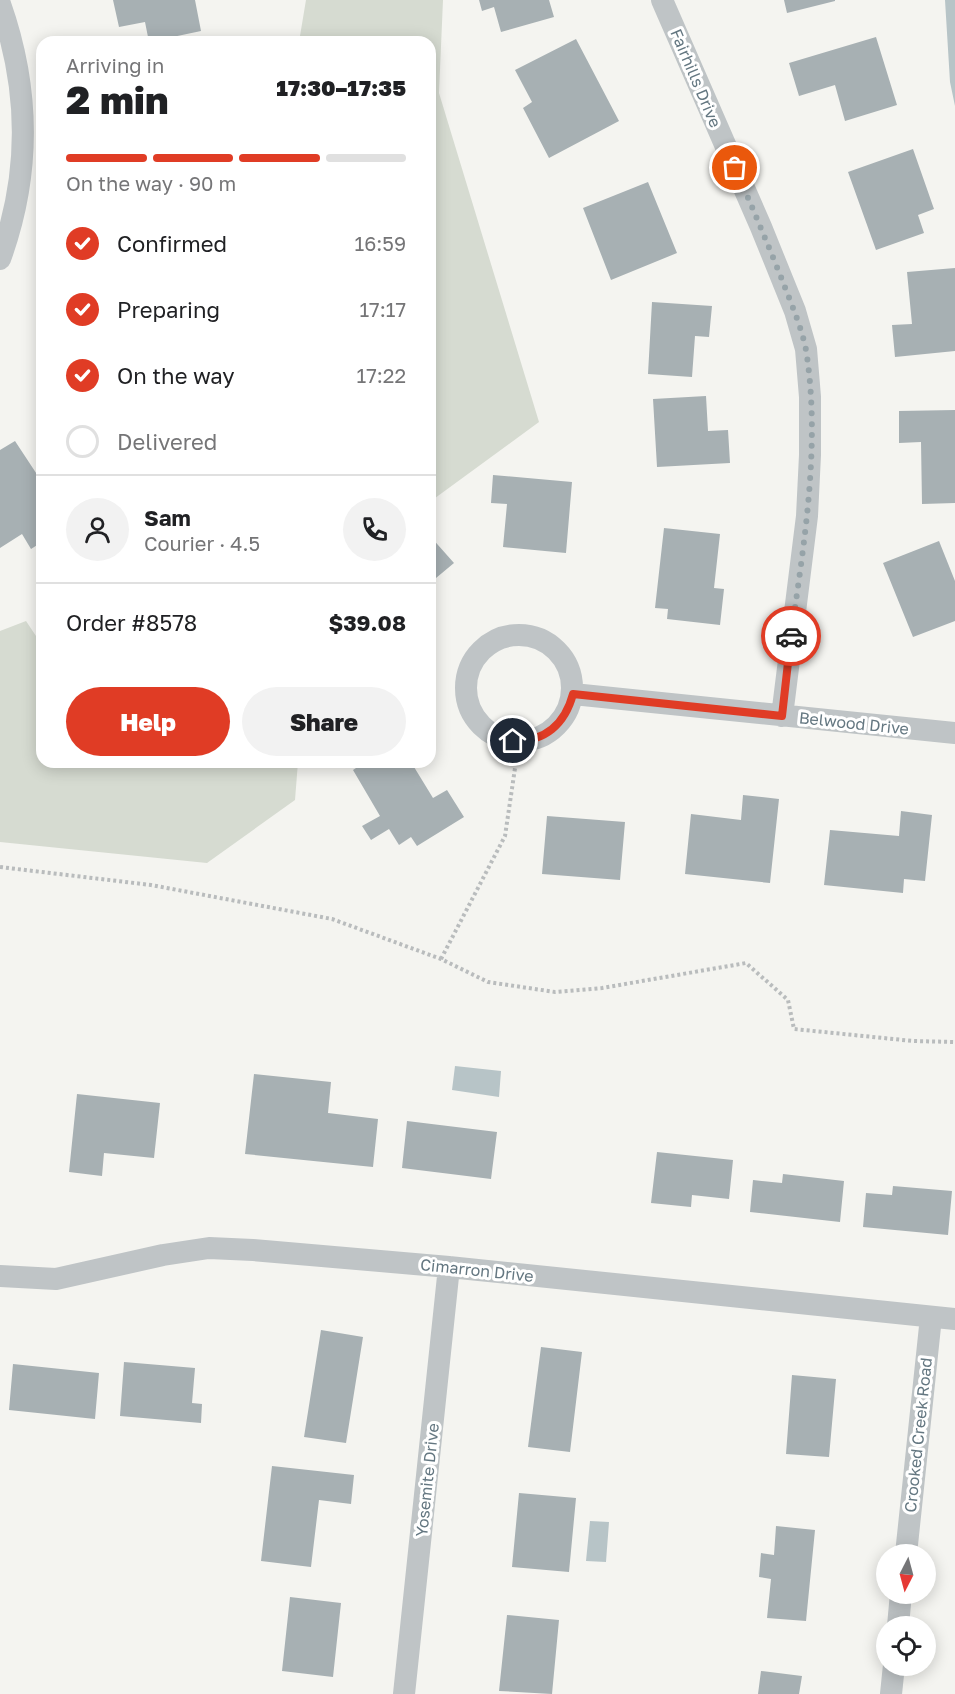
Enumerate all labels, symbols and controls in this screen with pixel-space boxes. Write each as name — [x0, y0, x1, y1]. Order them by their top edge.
street label: Fairhills Drive — [666, 26, 726, 130]
text: Arriving in — [66, 53, 164, 77]
text: 17:30–17:35 — [276, 74, 406, 101]
text: 2 min — [66, 76, 169, 123]
pin — [709, 142, 760, 193]
icon: bag — [718, 151, 751, 184]
text: On the way · 90 m — [66, 171, 236, 195]
icon: check — [66, 227, 99, 260]
text: Confirmed — [117, 230, 227, 257]
text: 16:59 — [355, 231, 406, 255]
icon: check — [66, 293, 99, 326]
text: Preparing — [117, 296, 220, 323]
text: 17:17 — [359, 297, 406, 321]
icon: check — [66, 359, 99, 392]
text: On the way — [117, 362, 235, 389]
text: 17:22 — [357, 363, 406, 387]
text: Delivered — [117, 428, 217, 455]
button: person — [66, 498, 129, 561]
button: phone — [343, 498, 406, 561]
text: Sam — [144, 504, 191, 531]
text: Courier · 4.5 — [144, 531, 260, 555]
courier — [761, 606, 821, 666]
text: Order #8578 — [66, 609, 197, 636]
text: $39.08 — [328, 609, 406, 636]
icon: car — [775, 620, 808, 653]
button: Help — [66, 687, 230, 756]
button: Share — [242, 687, 406, 756]
street label: Belwood Drive — [798, 707, 910, 739]
pin — [487, 715, 538, 766]
icon: home — [496, 724, 529, 757]
street label: Cimarron Drive — [419, 1254, 535, 1286]
street label: Crooked Creek Road — [900, 1356, 936, 1514]
street label: Yosemite Drive — [411, 1422, 443, 1538]
north arrow — [876, 1544, 936, 1604]
map controls — [876, 1544, 936, 1676]
button: locate — [876, 1616, 936, 1676]

